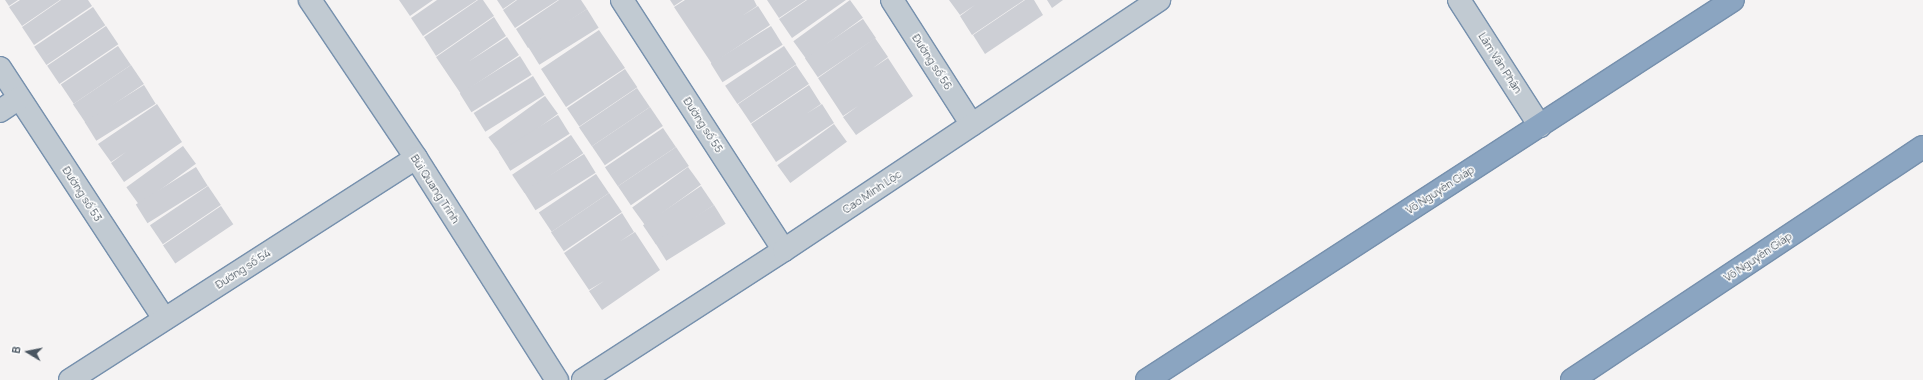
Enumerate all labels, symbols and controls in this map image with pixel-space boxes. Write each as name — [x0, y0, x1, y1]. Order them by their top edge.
street label: Lâm Văn Phận — [1475, 30, 1525, 96]
street label: Đường số 56 — [909, 32, 955, 92]
street label: Đường số 55 — [680, 95, 726, 155]
street label: Bùi Quang Trinh — [408, 152, 462, 226]
street label: Võ Nguyên Giáp — [1403, 163, 1477, 217]
street label: Đường số 53 — [59, 164, 105, 224]
street label: Cao Minh Lộc — [840, 168, 904, 216]
street label: Võ Nguyên Giáp — [1722, 229, 1794, 285]
street label: Đường số 54 — [213, 246, 273, 292]
north arrow — [8, 332, 48, 372]
text: B — [8, 345, 24, 355]

